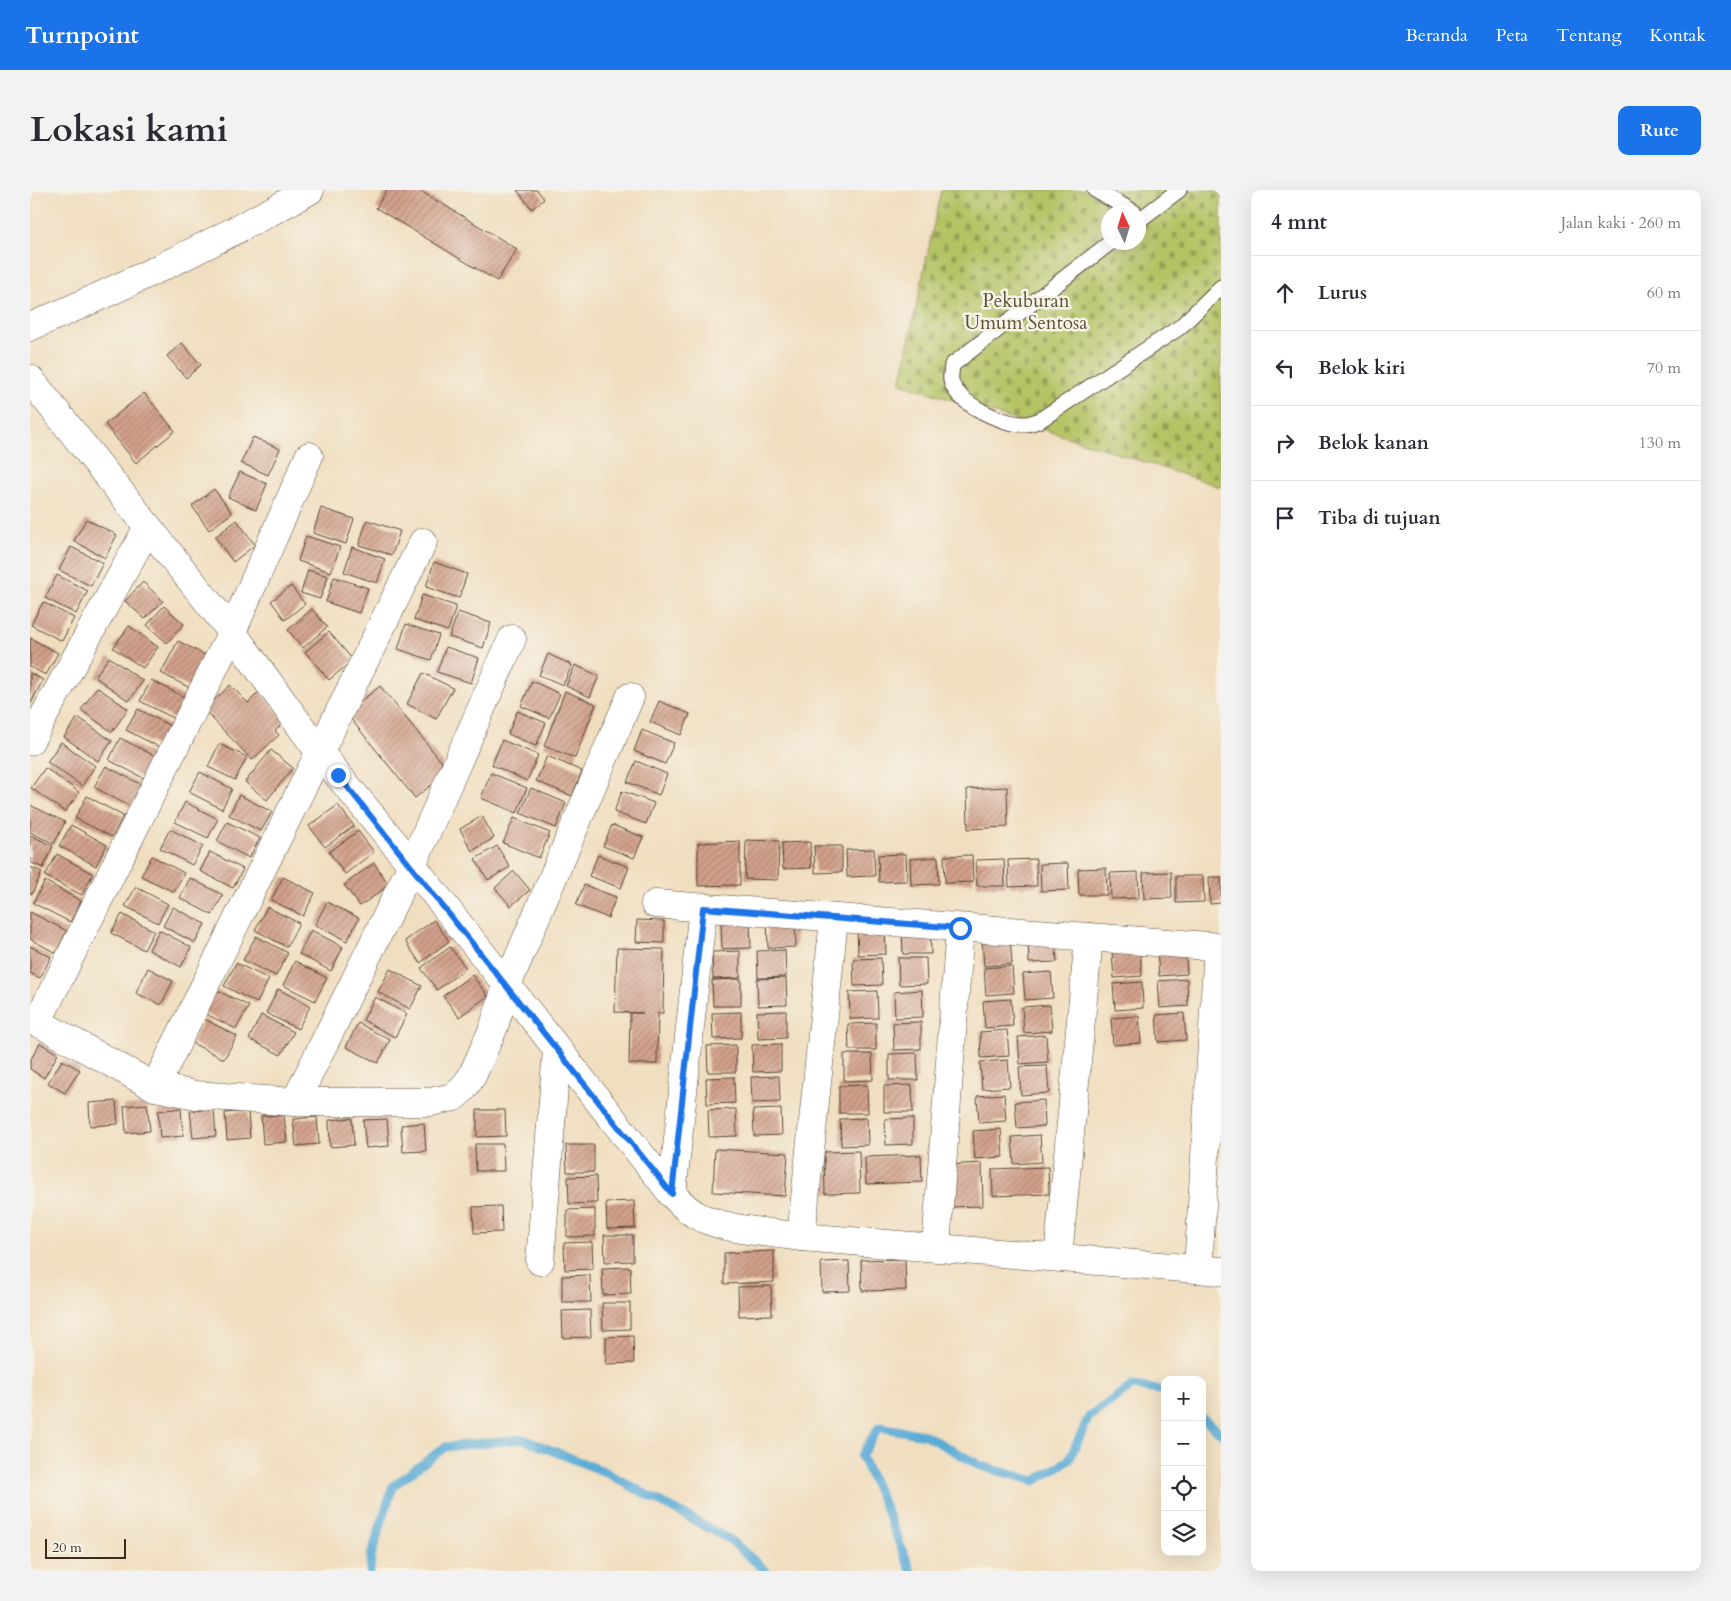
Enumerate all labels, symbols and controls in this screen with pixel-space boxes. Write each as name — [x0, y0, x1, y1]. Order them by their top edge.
text: Turnpoint — [25, 19, 139, 52]
text: Beranda — [1406, 23, 1468, 48]
text: Peta — [1496, 23, 1528, 48]
text: Tentang — [1556, 23, 1622, 48]
text: Kontak — [1650, 23, 1706, 48]
text: Lokasi kami — [30, 106, 228, 154]
button: Rute — [1618, 106, 1701, 155]
north arrow — [1101, 205, 1146, 250]
text: 4 mnt — [1271, 208, 1327, 237]
text: Jalan kaki · 260 m — [1561, 212, 1681, 234]
icon: ahead — [1271, 279, 1299, 307]
text: Lurus — [1318, 280, 1367, 306]
text: 60 m — [1647, 282, 1681, 304]
park label: Pekuburan Umum Sentosa — [965, 288, 1087, 336]
icon: left — [1271, 354, 1299, 382]
text: Belok kiri — [1318, 355, 1405, 381]
text: 70 m — [1647, 357, 1681, 379]
icon: right — [1271, 429, 1299, 457]
text: Belok kanan — [1318, 430, 1429, 456]
text: 130 m — [1639, 432, 1681, 454]
icon: arrive — [1271, 504, 1299, 532]
text: Tiba di tujuan — [1318, 505, 1441, 531]
route end — [327, 764, 350, 787]
route start — [949, 917, 972, 940]
map controls — [1161, 1376, 1206, 1556]
button: + — [1161, 1376, 1206, 1421]
button: − — [1161, 1421, 1206, 1466]
button: locate — [1161, 1466, 1206, 1511]
button: layers — [1161, 1511, 1206, 1556]
scale bar — [45, 1536, 126, 1559]
text: 20 m — [52, 1538, 82, 1557]

